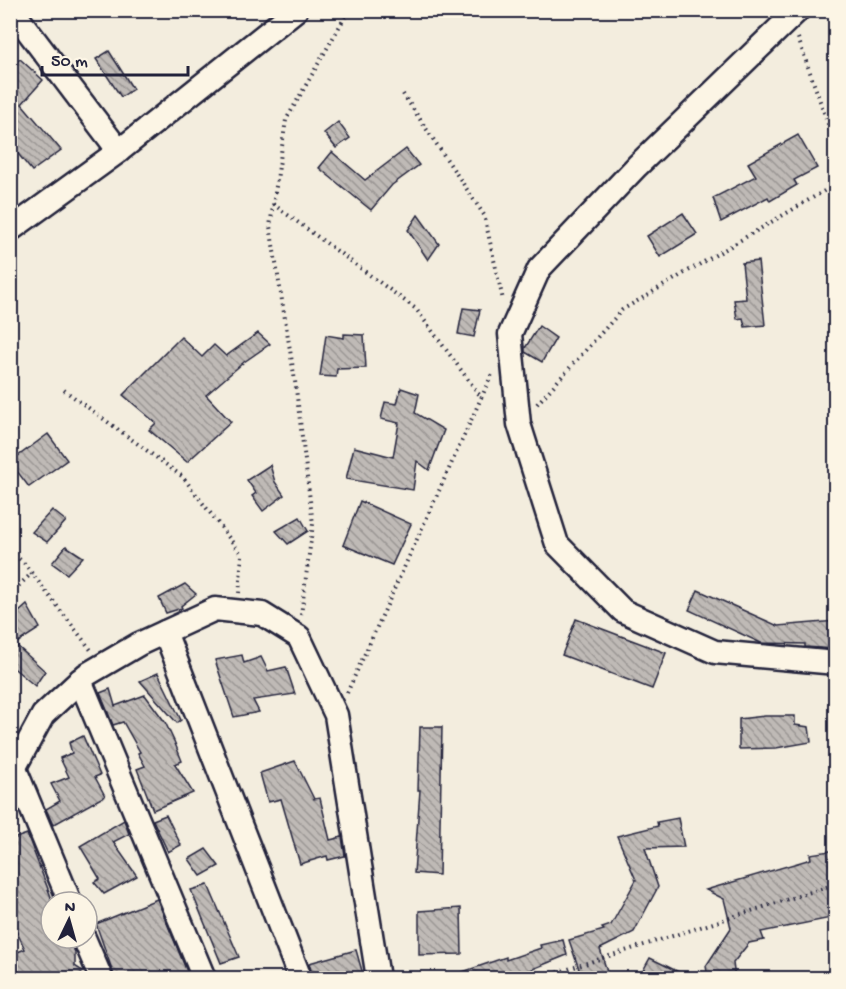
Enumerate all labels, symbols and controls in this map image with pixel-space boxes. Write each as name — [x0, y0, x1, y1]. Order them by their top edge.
scale bar — [42, 39, 188, 77]
text: 50 m — [51, 52, 88, 73]
north arrow — [39, 890, 99, 950]
text: N — [64, 899, 77, 919]

